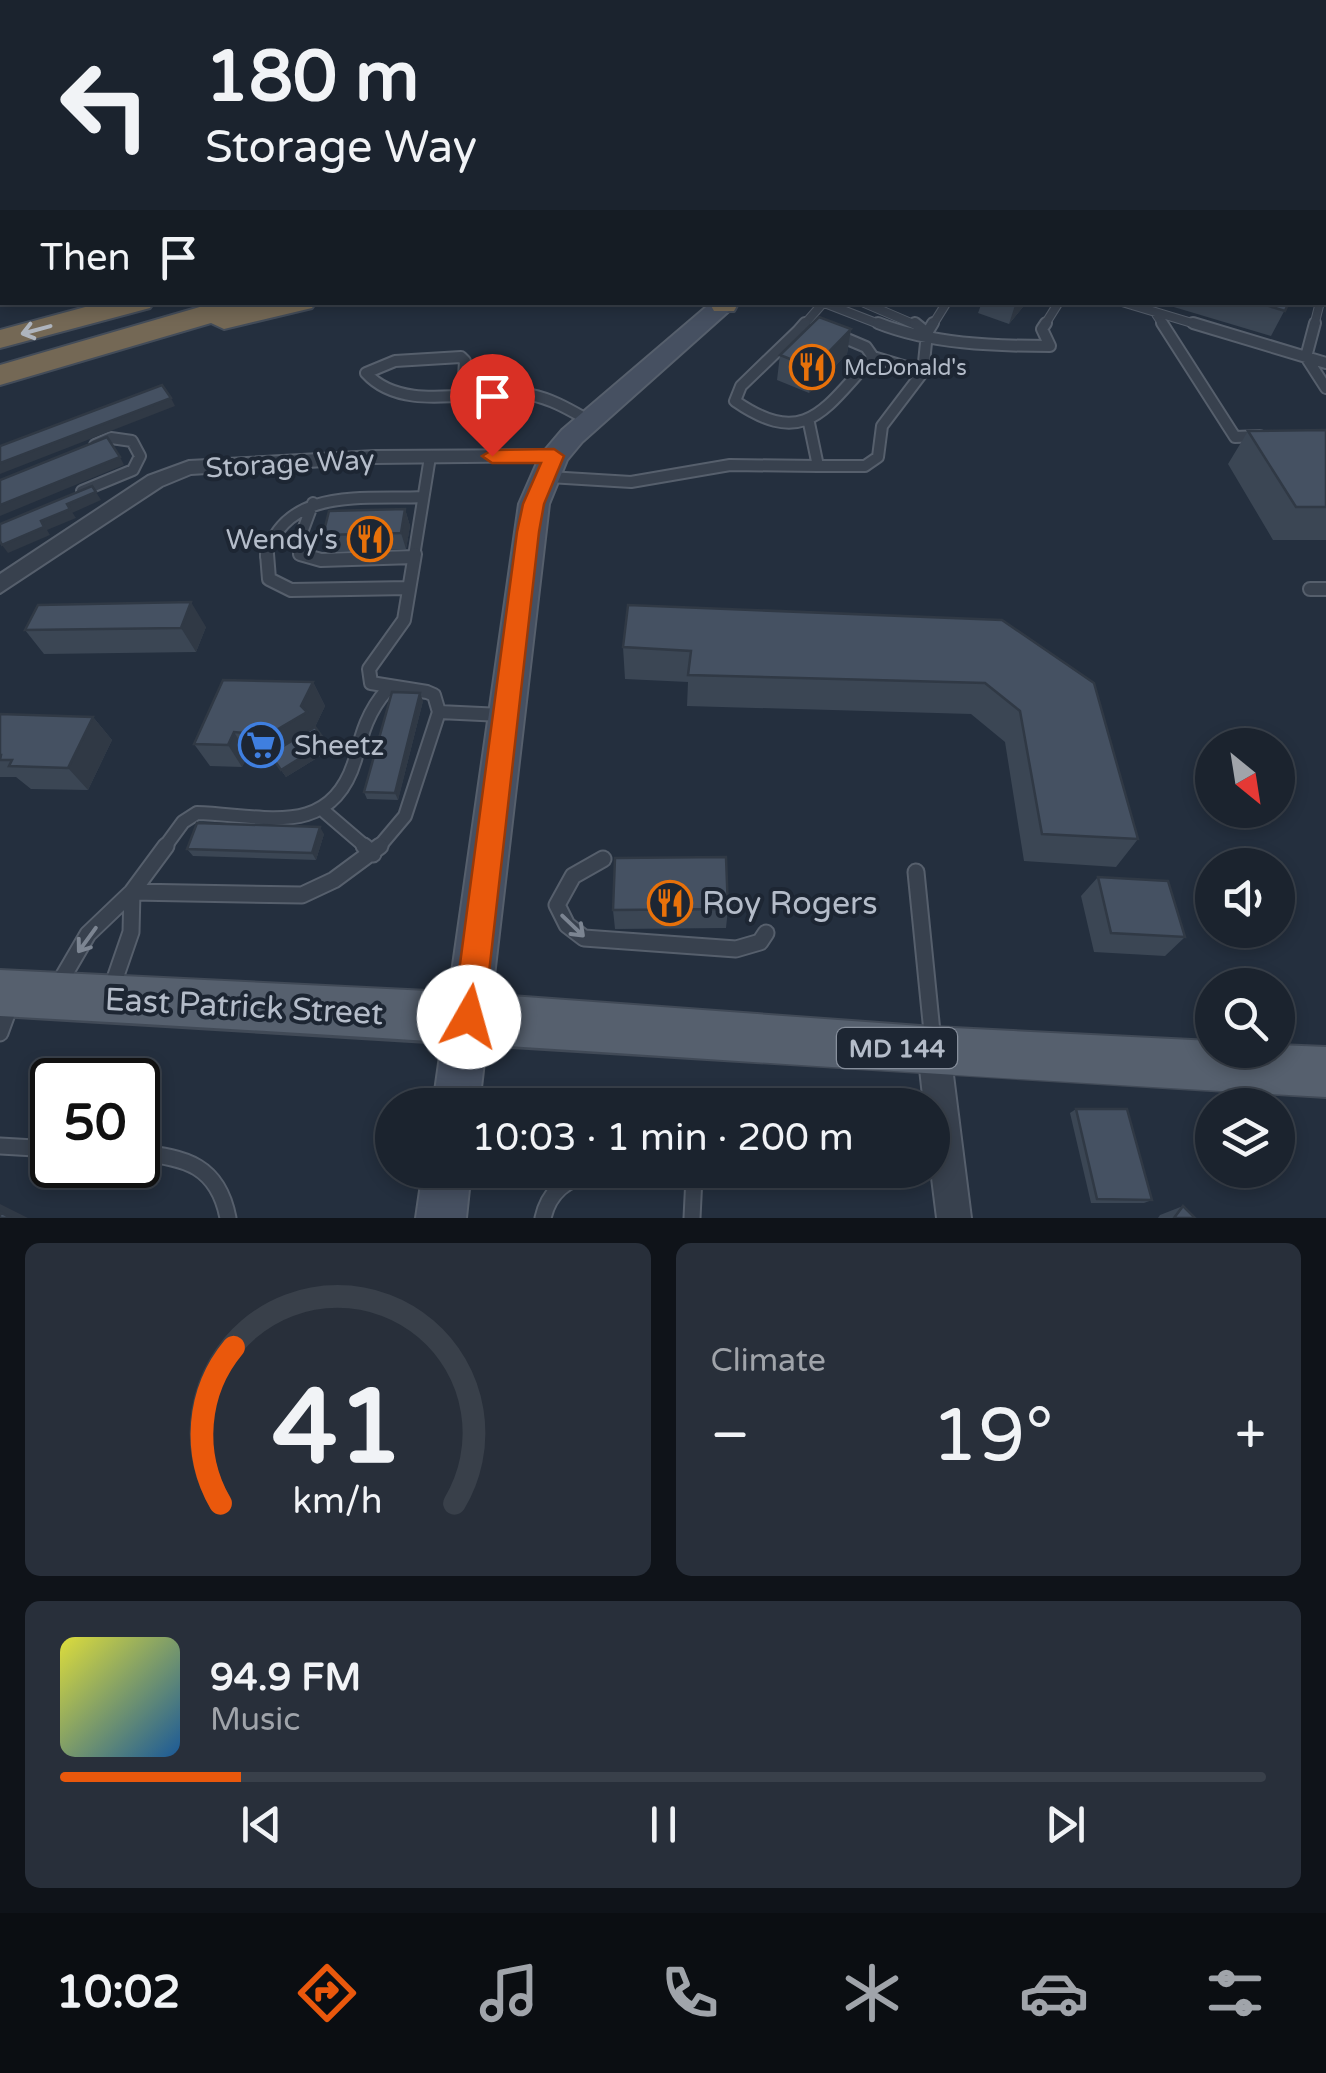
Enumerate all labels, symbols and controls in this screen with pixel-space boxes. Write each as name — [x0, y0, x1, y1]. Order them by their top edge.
text: 180 m — [205, 36, 419, 120]
icon: left — [40, 40, 170, 170]
text: Storage Way — [205, 121, 477, 175]
icon: arrive — [151, 230, 206, 285]
text: Then — [40, 235, 131, 281]
one-way arrow — [21, 321, 52, 340]
restaurant icon: McDonald's — [789, 344, 835, 390]
pin — [450, 354, 535, 457]
place label: McDonald's — [844, 355, 967, 381]
icon: arrive — [465, 369, 520, 424]
street label: Storage Way — [205, 443, 375, 485]
restaurant icon: Wendy's — [347, 516, 393, 562]
place label: Wendy's — [226, 523, 338, 557]
supermarket icon: Sheetz — [238, 722, 284, 768]
north arrow — [1195, 728, 1295, 828]
map controls — [1195, 728, 1295, 1188]
place label: Sheetz — [294, 729, 384, 763]
button: sound — [1195, 848, 1295, 948]
restaurant icon: Roy Rogers — [647, 880, 693, 926]
place label: Roy Rogers — [702, 885, 878, 923]
one-way arrow — [560, 914, 584, 938]
one-way arrow — [77, 926, 98, 953]
position arrow — [417, 965, 521, 1069]
button: search — [1195, 968, 1295, 1068]
street label: East Patrick Street — [104, 981, 384, 1033]
road number: MD 144 — [837, 1028, 957, 1068]
speed limit sign: 50 — [30, 1058, 160, 1188]
button: layers — [1195, 1088, 1295, 1188]
text: 10:03 · 1 min · 200 m — [471, 1115, 854, 1161]
text: Climate — [711, 1342, 826, 1380]
text: 41 — [272, 1366, 403, 1491]
text: 19° — [931, 1391, 1054, 1481]
text: − — [711, 1403, 750, 1469]
text: + — [1235, 1403, 1266, 1469]
text: km/h — [293, 1480, 383, 1523]
text: 94.9 FM — [210, 1655, 361, 1701]
text: Music — [210, 1701, 300, 1739]
icon: previous — [234, 1797, 289, 1852]
icon: pause — [636, 1797, 691, 1852]
icon: next — [1038, 1797, 1093, 1852]
icon: directions — [292, 1958, 362, 2028]
icon: music — [474, 1958, 544, 2028]
icon: phone — [655, 1958, 725, 2028]
icon: climate — [837, 1958, 907, 2028]
icon: car — [1019, 1958, 1089, 2028]
icon: filters — [1200, 1958, 1270, 2028]
text: 10:02 — [56, 1966, 181, 2020]

